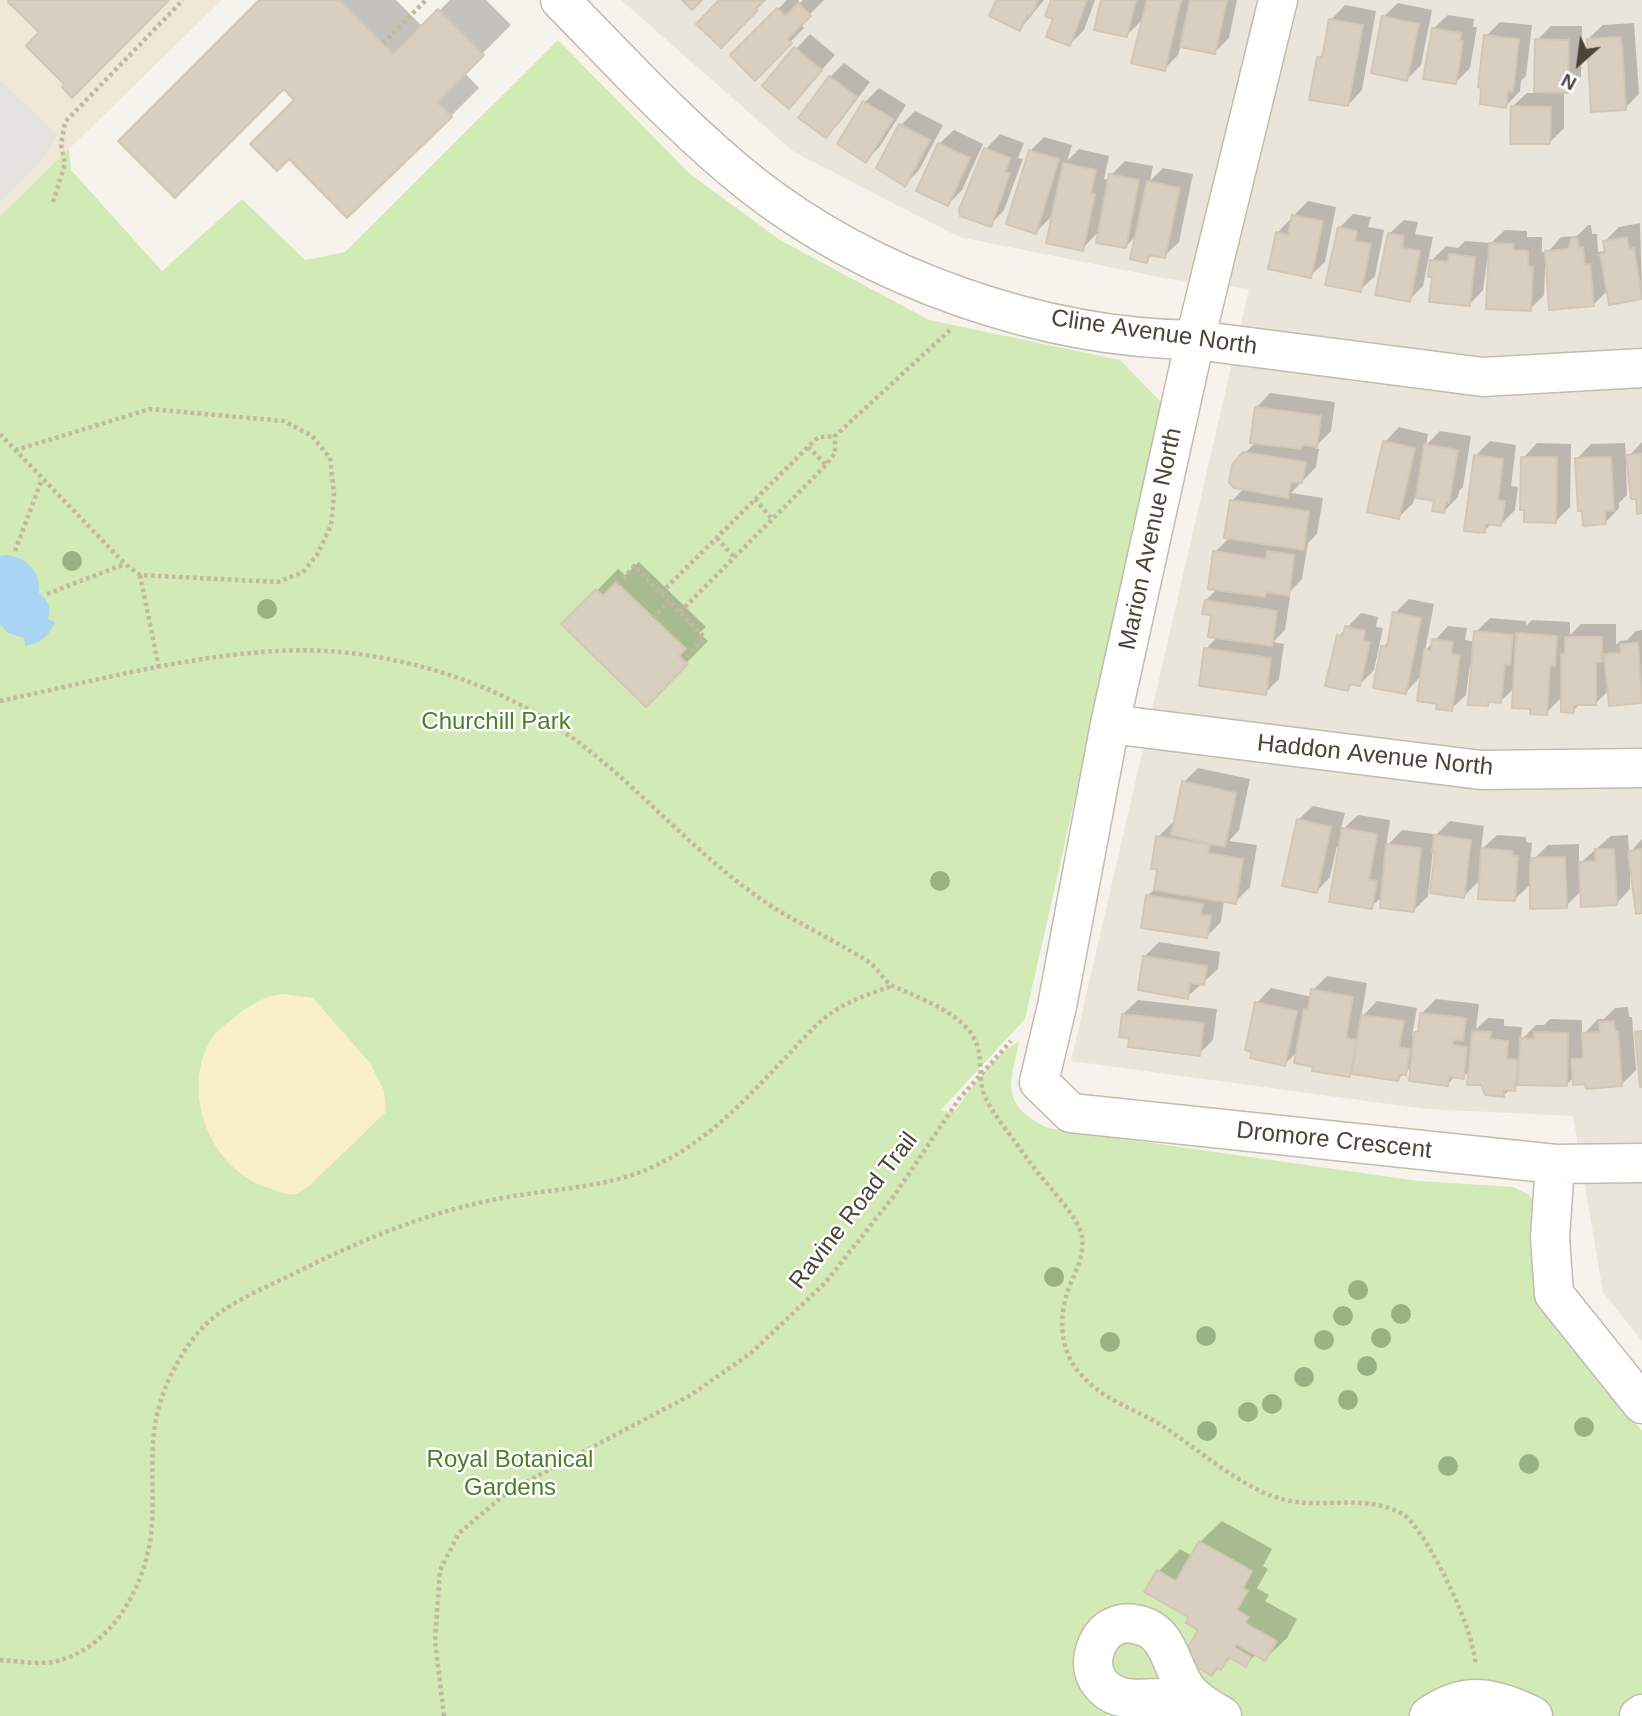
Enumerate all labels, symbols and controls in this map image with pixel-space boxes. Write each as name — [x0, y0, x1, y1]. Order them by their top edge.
north arrow — [1544, 28, 1614, 98]
text: N — [1558, 69, 1580, 94]
street label: Cline Avenue North — [1049, 304, 1259, 362]
street label: Marion Avenue North — [1113, 425, 1189, 653]
park label: Churchill Park — [421, 708, 571, 736]
street label: Haddon Avenue North — [1256, 729, 1494, 783]
street label: Dromore Crescent — [1235, 1116, 1433, 1166]
street label: Ravine Road Trail — [784, 1127, 924, 1295]
park label: Royal Botanical Gardens — [427, 1446, 593, 1502]

